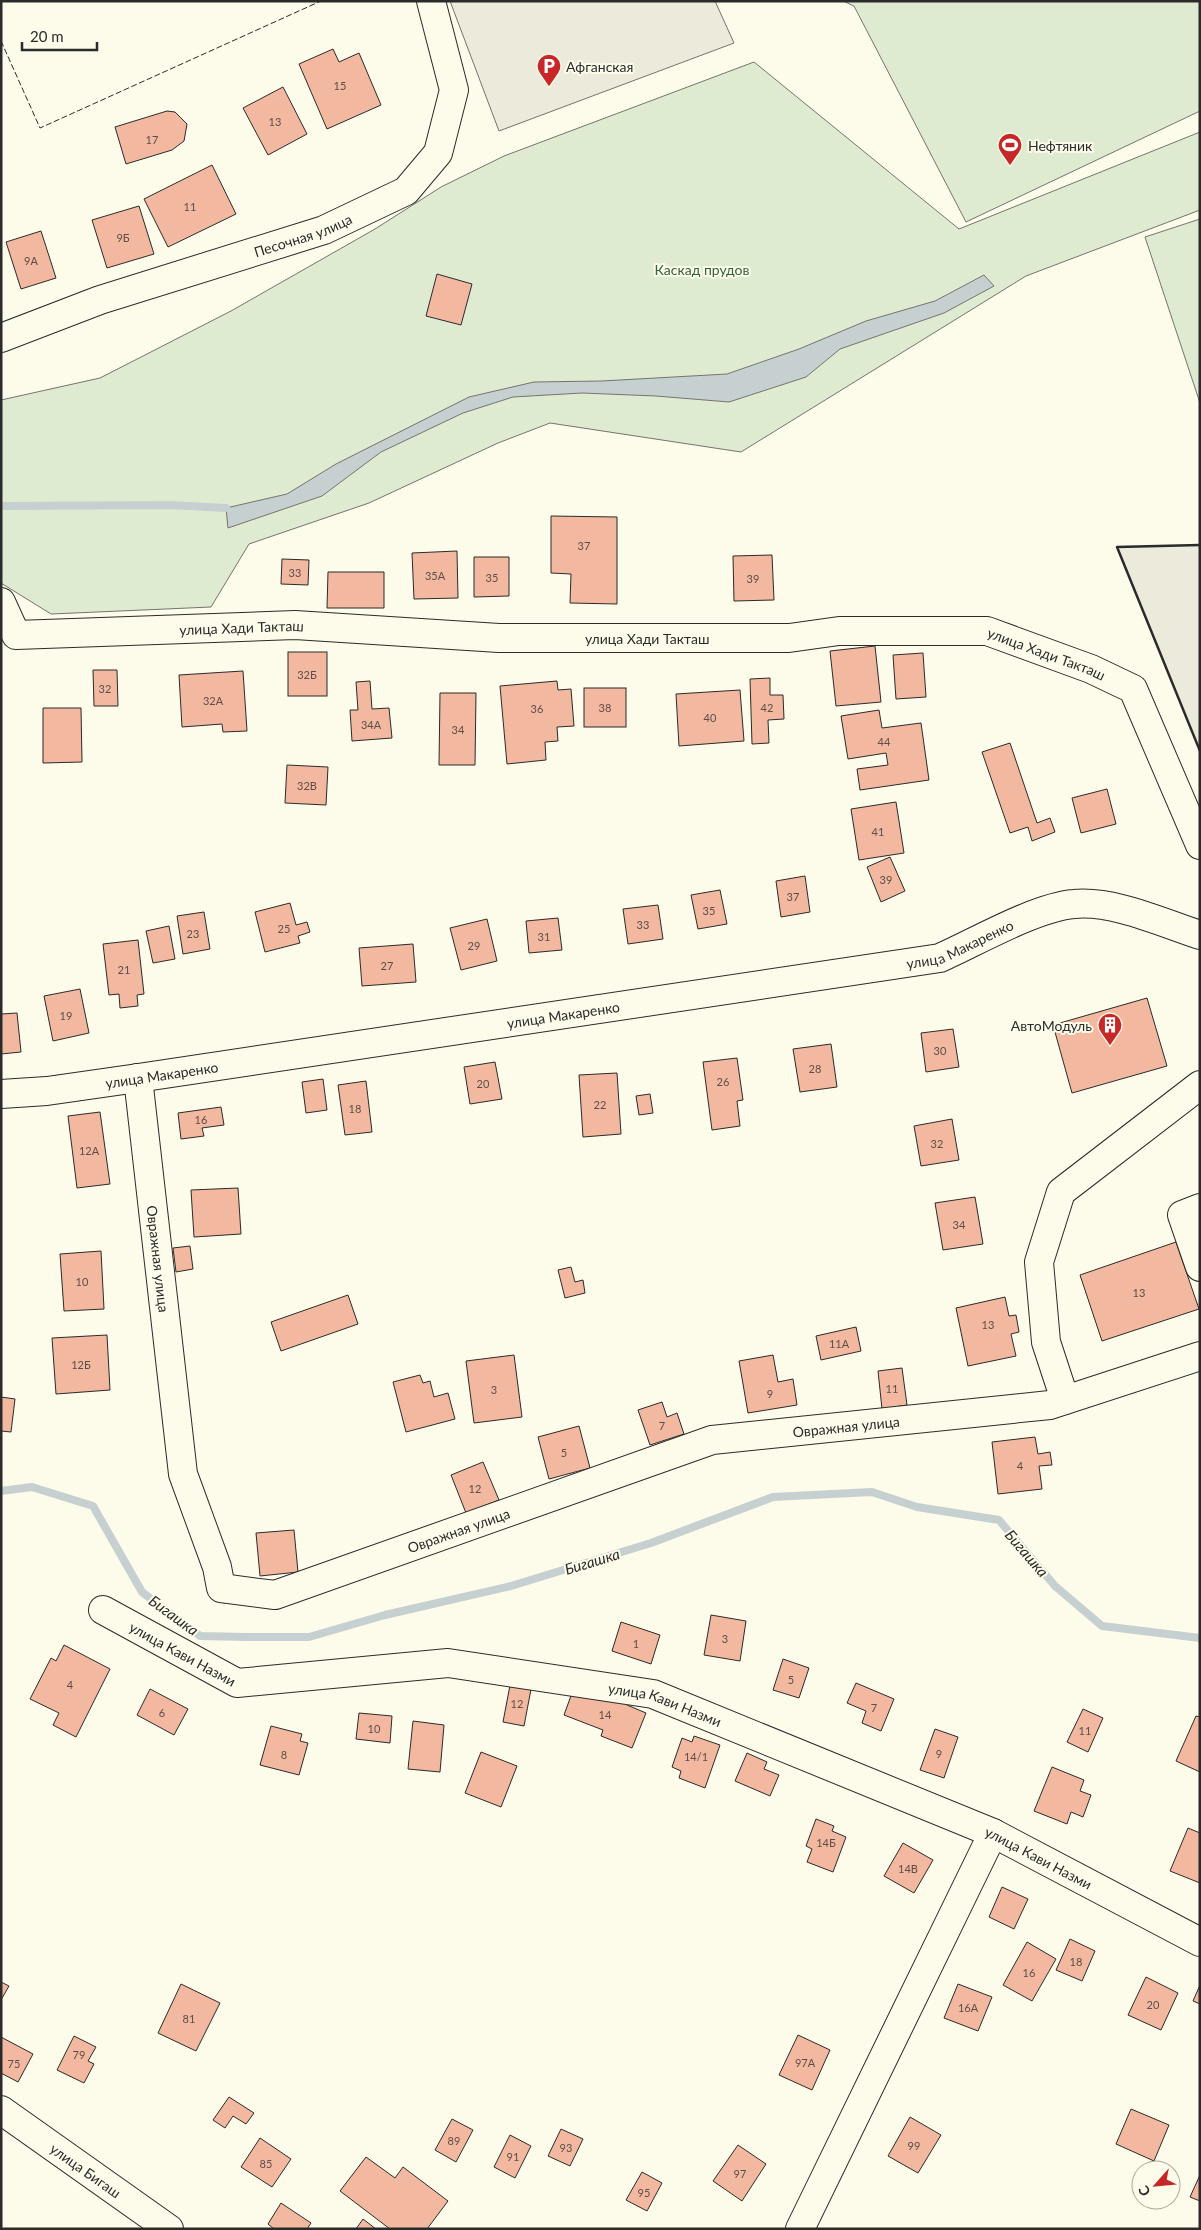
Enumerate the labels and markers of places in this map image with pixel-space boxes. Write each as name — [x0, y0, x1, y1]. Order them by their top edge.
parking icon: Афганская — [536, 53, 562, 87]
place label: Афганская — [566, 58, 633, 75]
sports icon: Нефтяник — [997, 132, 1023, 166]
place label: Нефтяник — [1028, 137, 1093, 154]
building icon: АвтоМодуль — [1097, 1012, 1123, 1046]
place label: АвтоМодуль — [1011, 1017, 1092, 1034]

